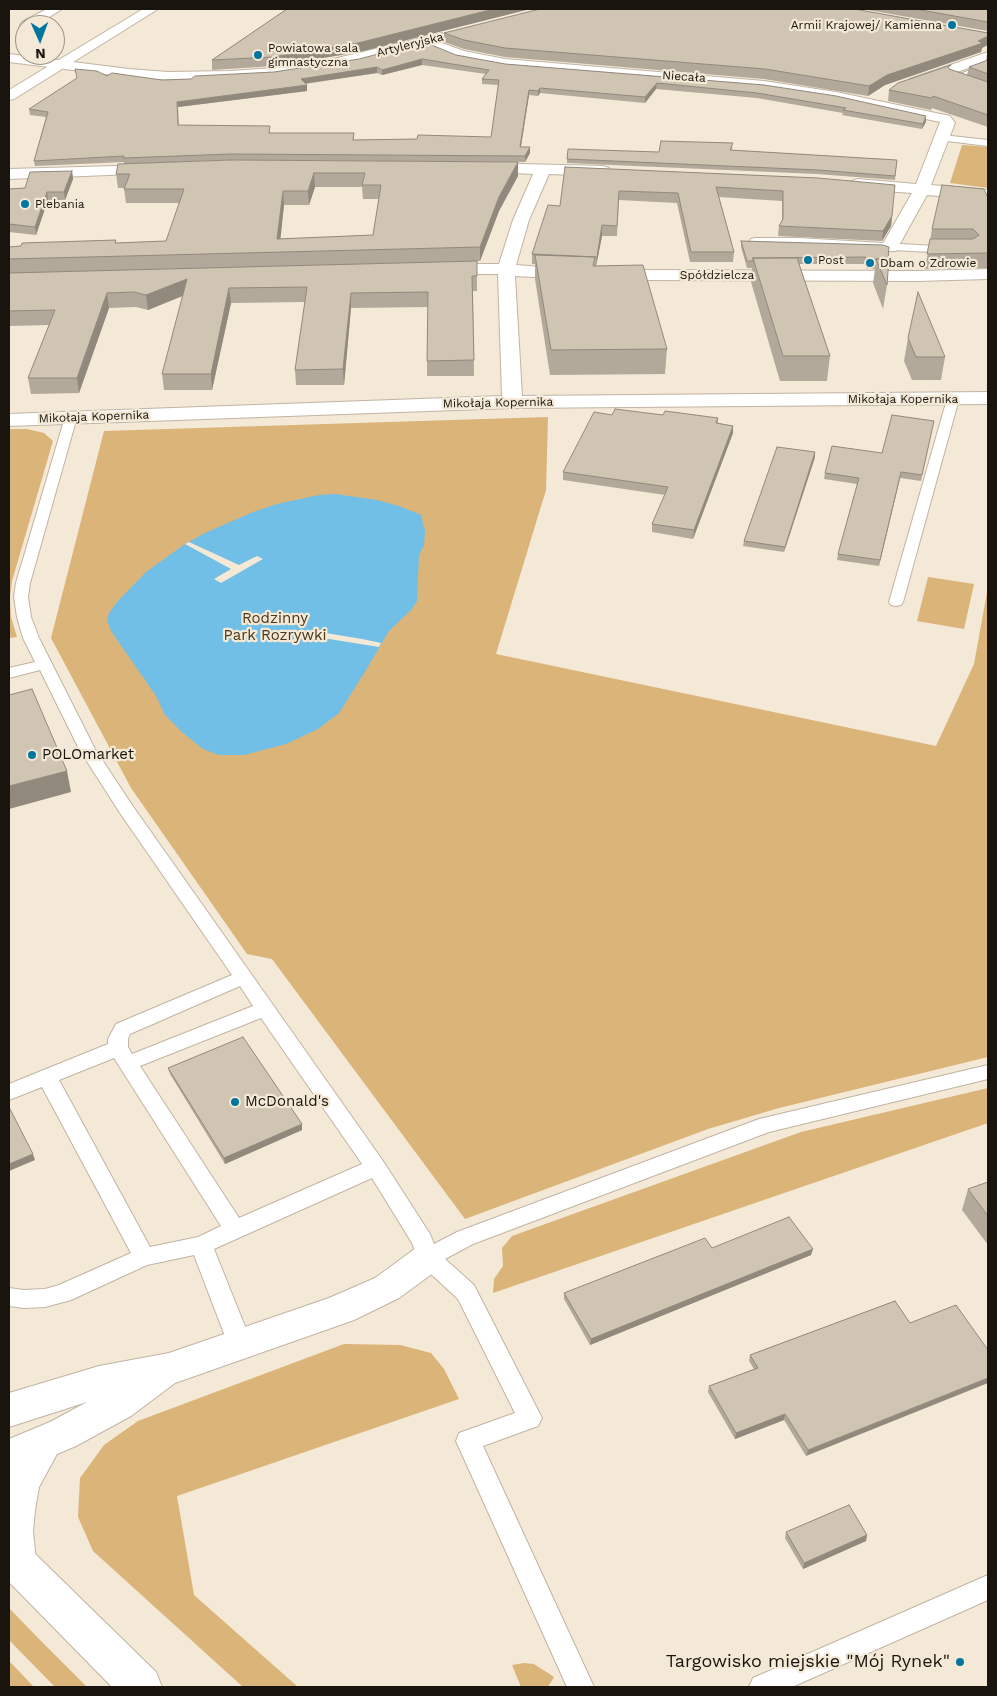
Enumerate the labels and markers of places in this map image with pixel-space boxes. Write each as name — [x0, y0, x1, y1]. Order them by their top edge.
place label: Armii Krajowej/ Kamienna — [791, 18, 942, 32]
marker: Armii Krajowej/ Kamienna — [946, 19, 958, 31]
place label: Powiatowa sala gimnastyczna — [268, 41, 358, 69]
marker: Powiatowa sala gimnastyczna — [252, 49, 264, 61]
place label: Plebania — [35, 197, 85, 211]
marker: Plebania — [19, 198, 31, 210]
place label: Post — [818, 253, 844, 267]
marker: Post — [802, 254, 814, 266]
place label: Dbam o Zdrowie — [880, 256, 976, 270]
marker: Dbam o Zdrowie — [864, 257, 876, 269]
place label: POLOmarket — [42, 746, 134, 764]
marker: POLOmarket — [26, 749, 38, 761]
place label: McDonald's — [245, 1093, 329, 1111]
marker: McDonald's — [229, 1096, 241, 1108]
place label: Targowisko miejskie "Mój Rynek" — [666, 1651, 950, 1673]
marker: Targowisko miejskie "Mój Rynek" — [954, 1656, 966, 1668]

